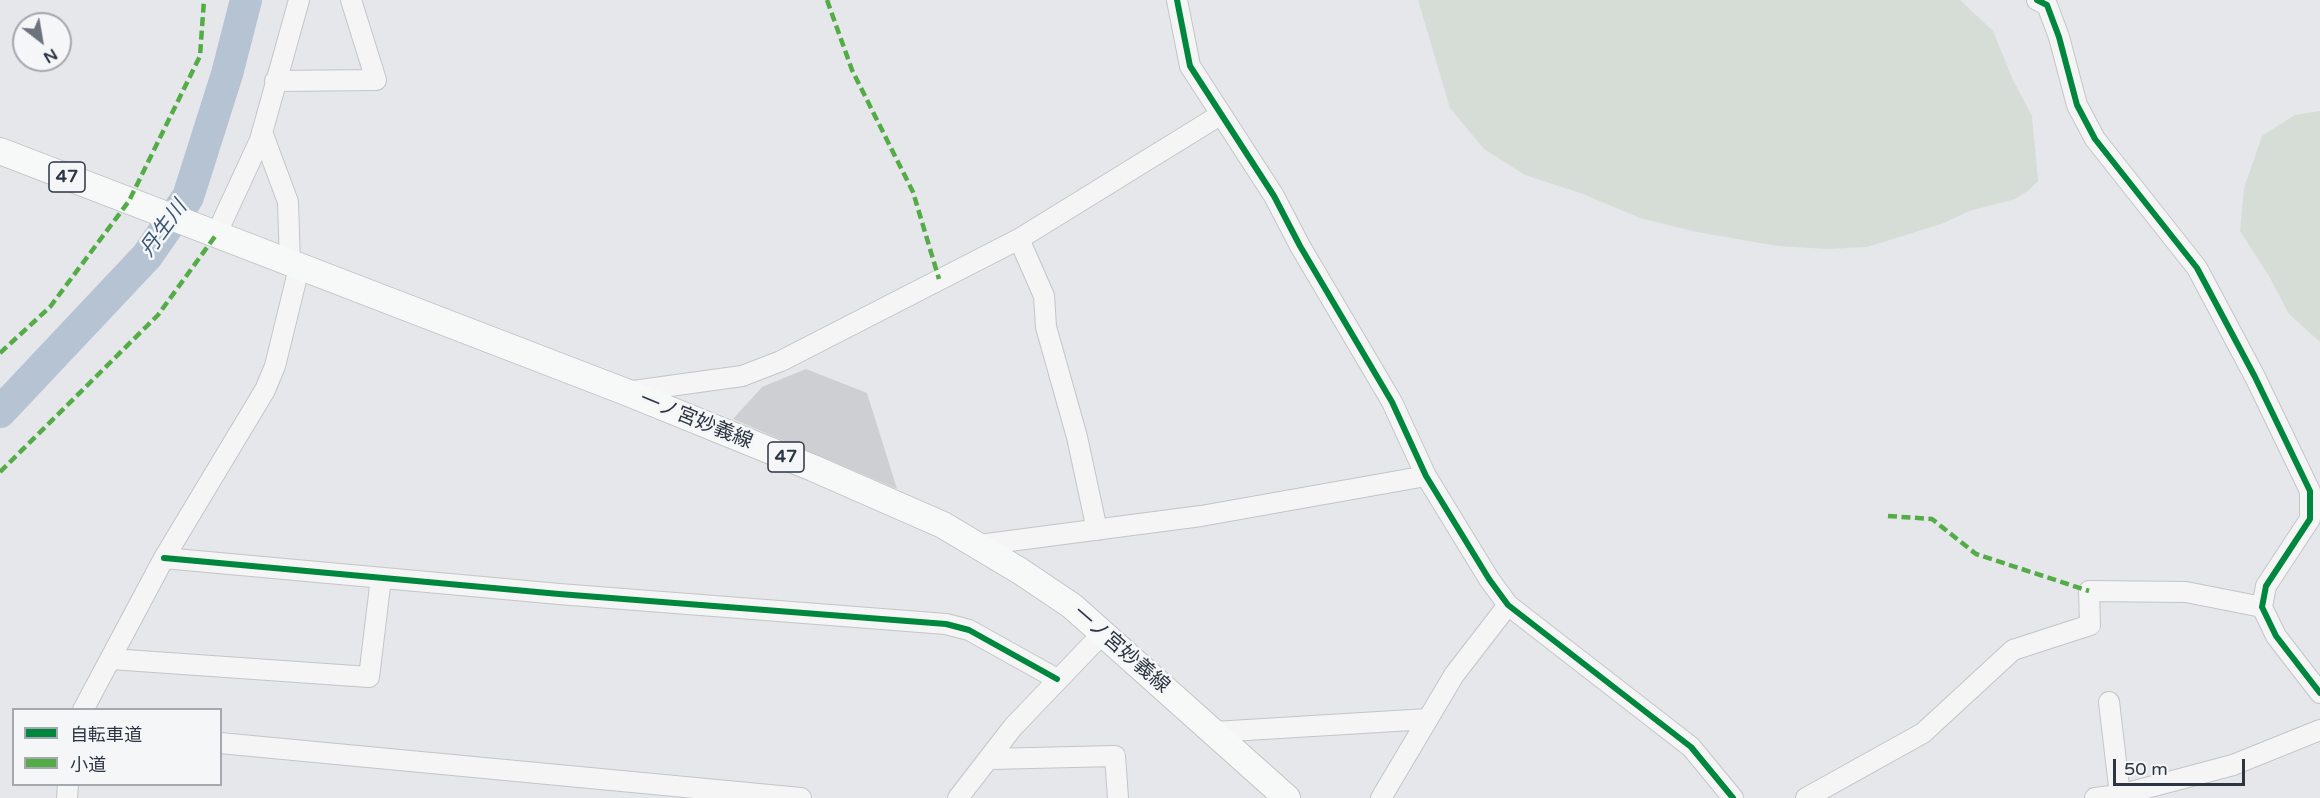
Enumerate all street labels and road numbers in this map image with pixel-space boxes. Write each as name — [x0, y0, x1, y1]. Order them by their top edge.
road number: 47 — [49, 162, 85, 192]
street label: 一ノ宮妙義線 — [636, 387, 756, 455]
road number: 47 — [768, 442, 804, 472]
street label: 一ノ宮妙義線 — [1068, 602, 1174, 698]

